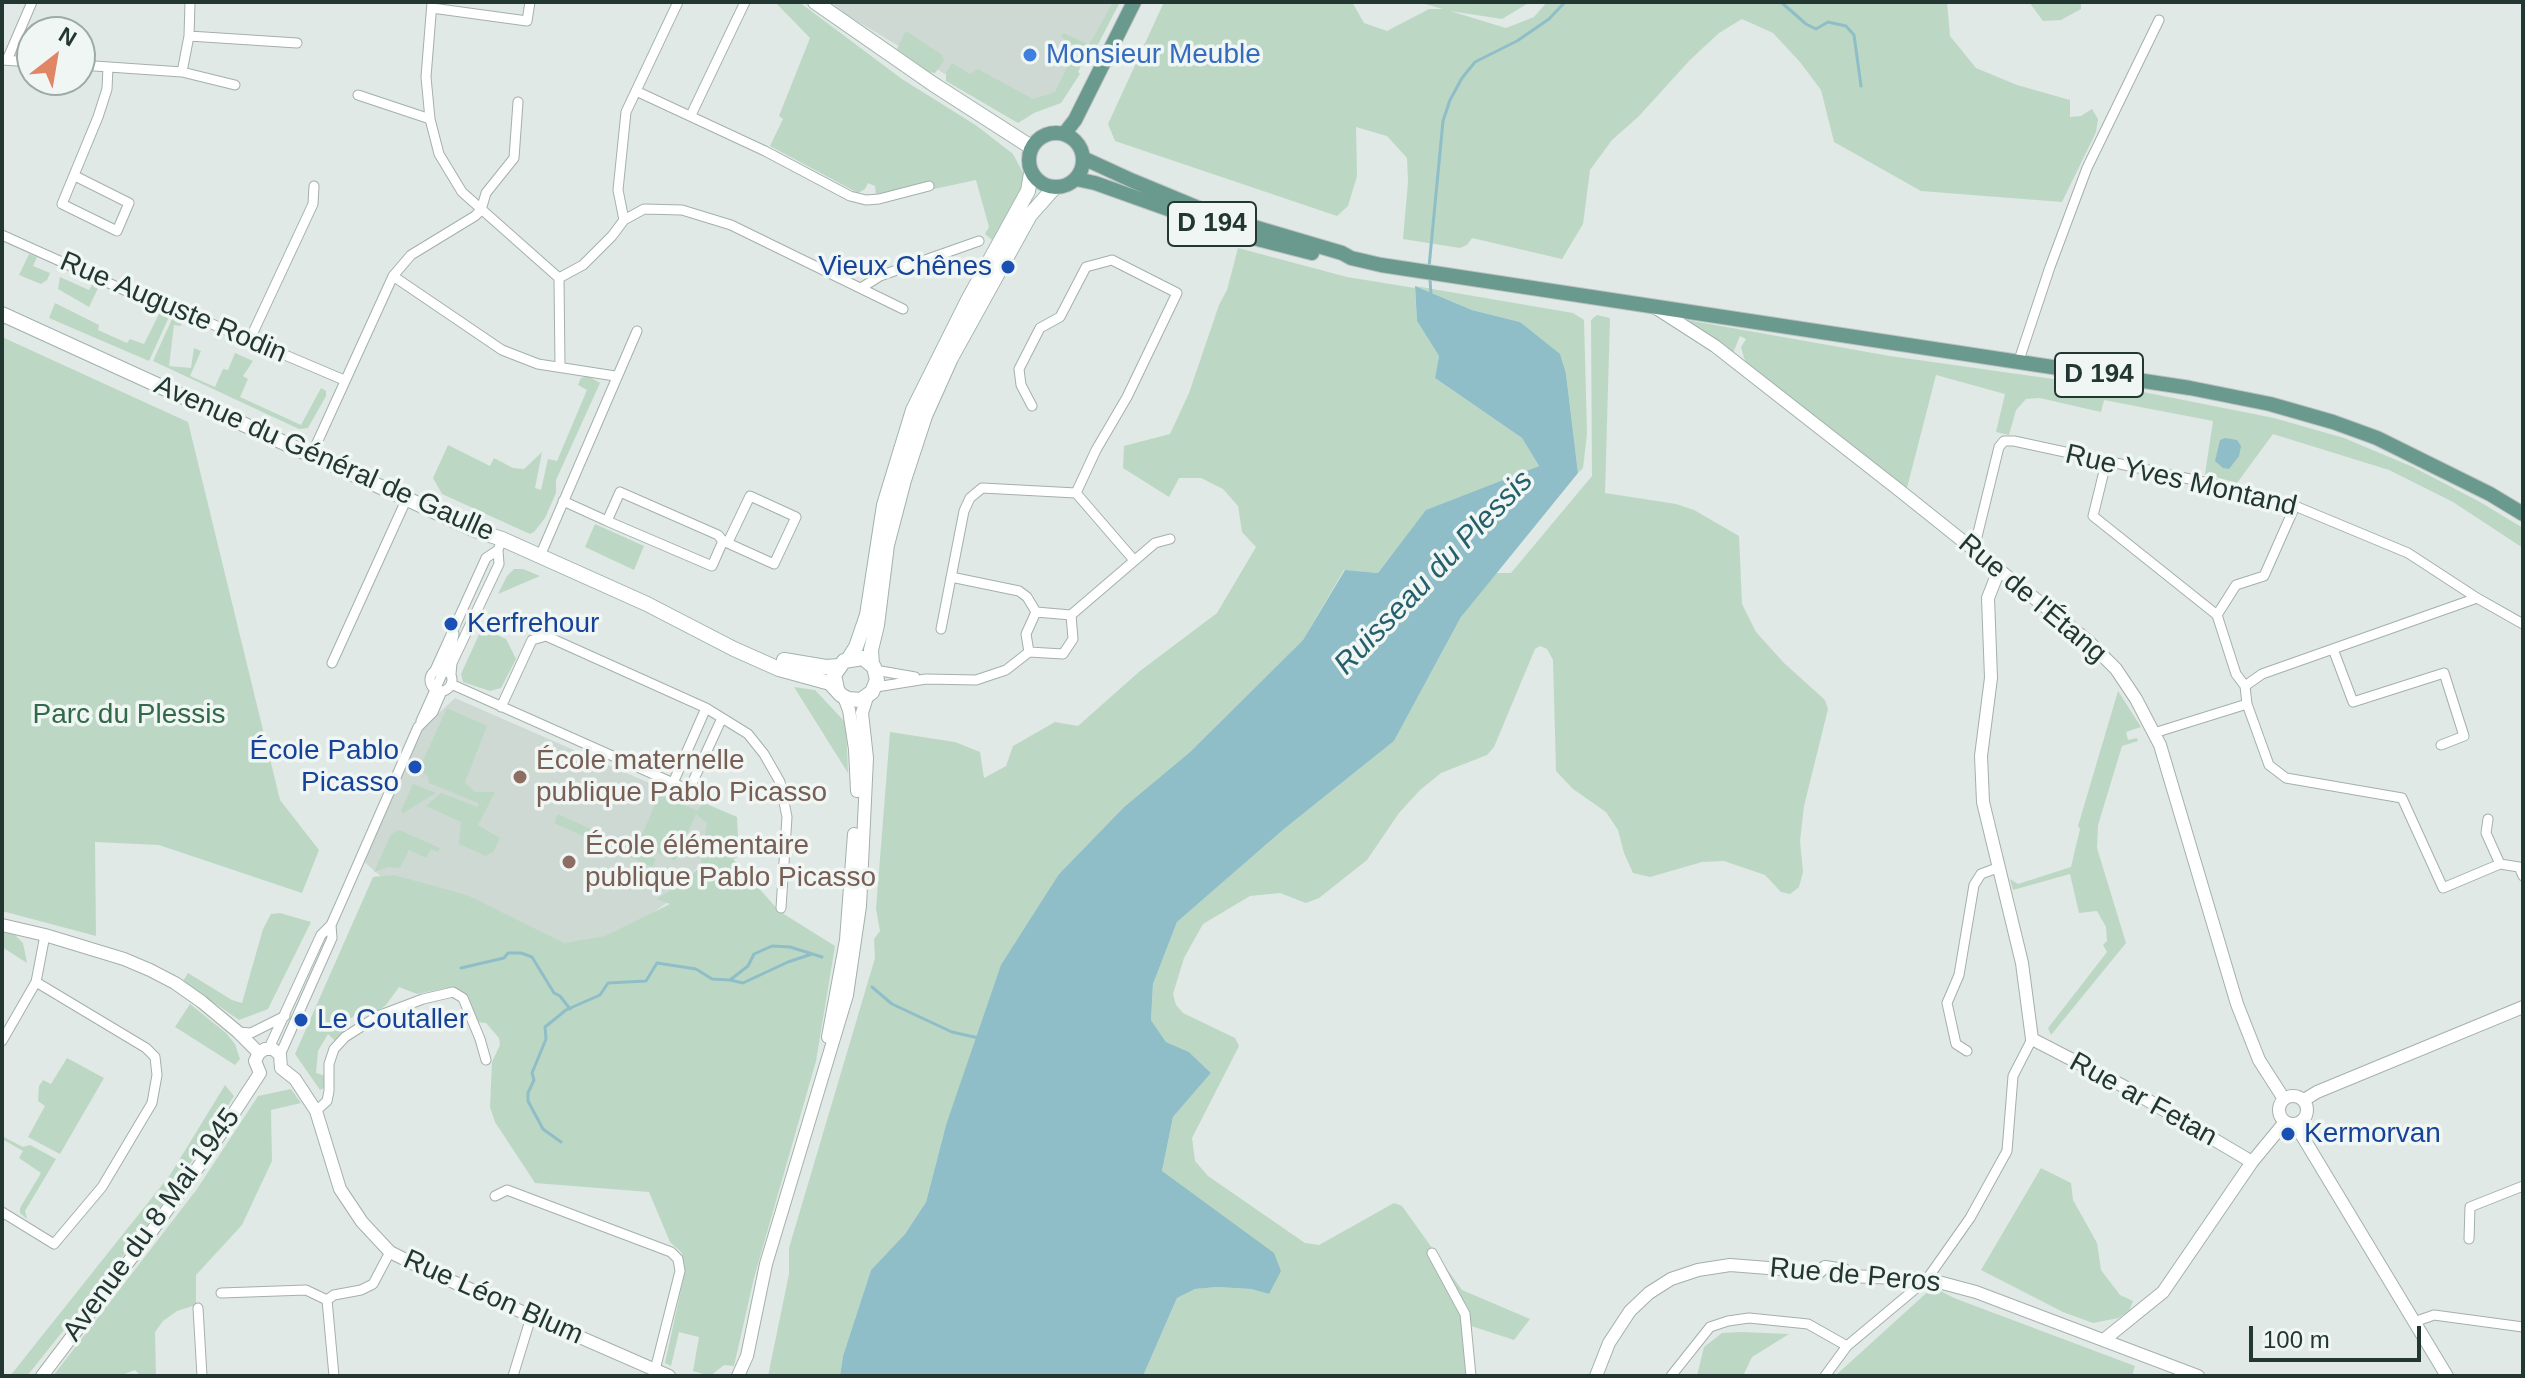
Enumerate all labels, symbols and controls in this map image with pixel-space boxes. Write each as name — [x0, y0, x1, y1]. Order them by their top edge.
north arrow — [16, 16, 96, 96]
text: N — [54, 22, 81, 52]
place label: Monsieur Meuble — [1046, 38, 1261, 72]
marker: Monsieur Meuble — [1021, 46, 1039, 64]
road number: D 194 — [1168, 202, 1256, 246]
street label: Rue Auguste Rodin — [55, 245, 291, 371]
place label: Vieux Chênes — [818, 250, 992, 284]
marker: Vieux Chênes — [999, 258, 1017, 276]
road number: D 194 — [2055, 353, 2143, 397]
street label: Avenue du Général de Gaulle — [149, 369, 499, 549]
street label: Rue Yves Montand — [2062, 438, 2300, 524]
water label: Ruisseau du Plessis — [1327, 463, 1541, 683]
street label: Rue de l'Étang — [1951, 527, 2113, 671]
place label: Kerfrehour — [467, 607, 599, 641]
marker: Kerfrehour — [442, 615, 460, 633]
park label: Parc du Plessis — [33, 698, 225, 732]
place label: École Pablo Picasso — [250, 734, 399, 800]
place label: École maternelle publique Pablo Picasso — [536, 744, 827, 810]
marker: École Pablo Picasso — [406, 758, 424, 776]
marker: École maternelle publique Pablo Picasso — [511, 768, 529, 786]
place label: École élémentaire publique Pablo Picasso — [585, 829, 876, 895]
marker: École élémentaire publique Pablo Picasso — [560, 853, 578, 871]
place label: Le Coutaller — [317, 1003, 468, 1037]
marker: Le Coutaller — [292, 1011, 310, 1029]
street label: Rue ar Fetan — [2063, 1046, 2223, 1154]
street label: Avenue du 8 Mai 1945 — [56, 1102, 248, 1348]
place label: Kermorvan — [2304, 1117, 2441, 1151]
marker: Kermorvan — [2279, 1125, 2297, 1143]
street label: Rue Léon Blum — [398, 1243, 588, 1353]
street label: Rue de Peros — [1768, 1252, 1942, 1300]
scale bar — [2253, 1310, 2425, 1360]
text: 100 m — [2263, 1326, 2330, 1353]

